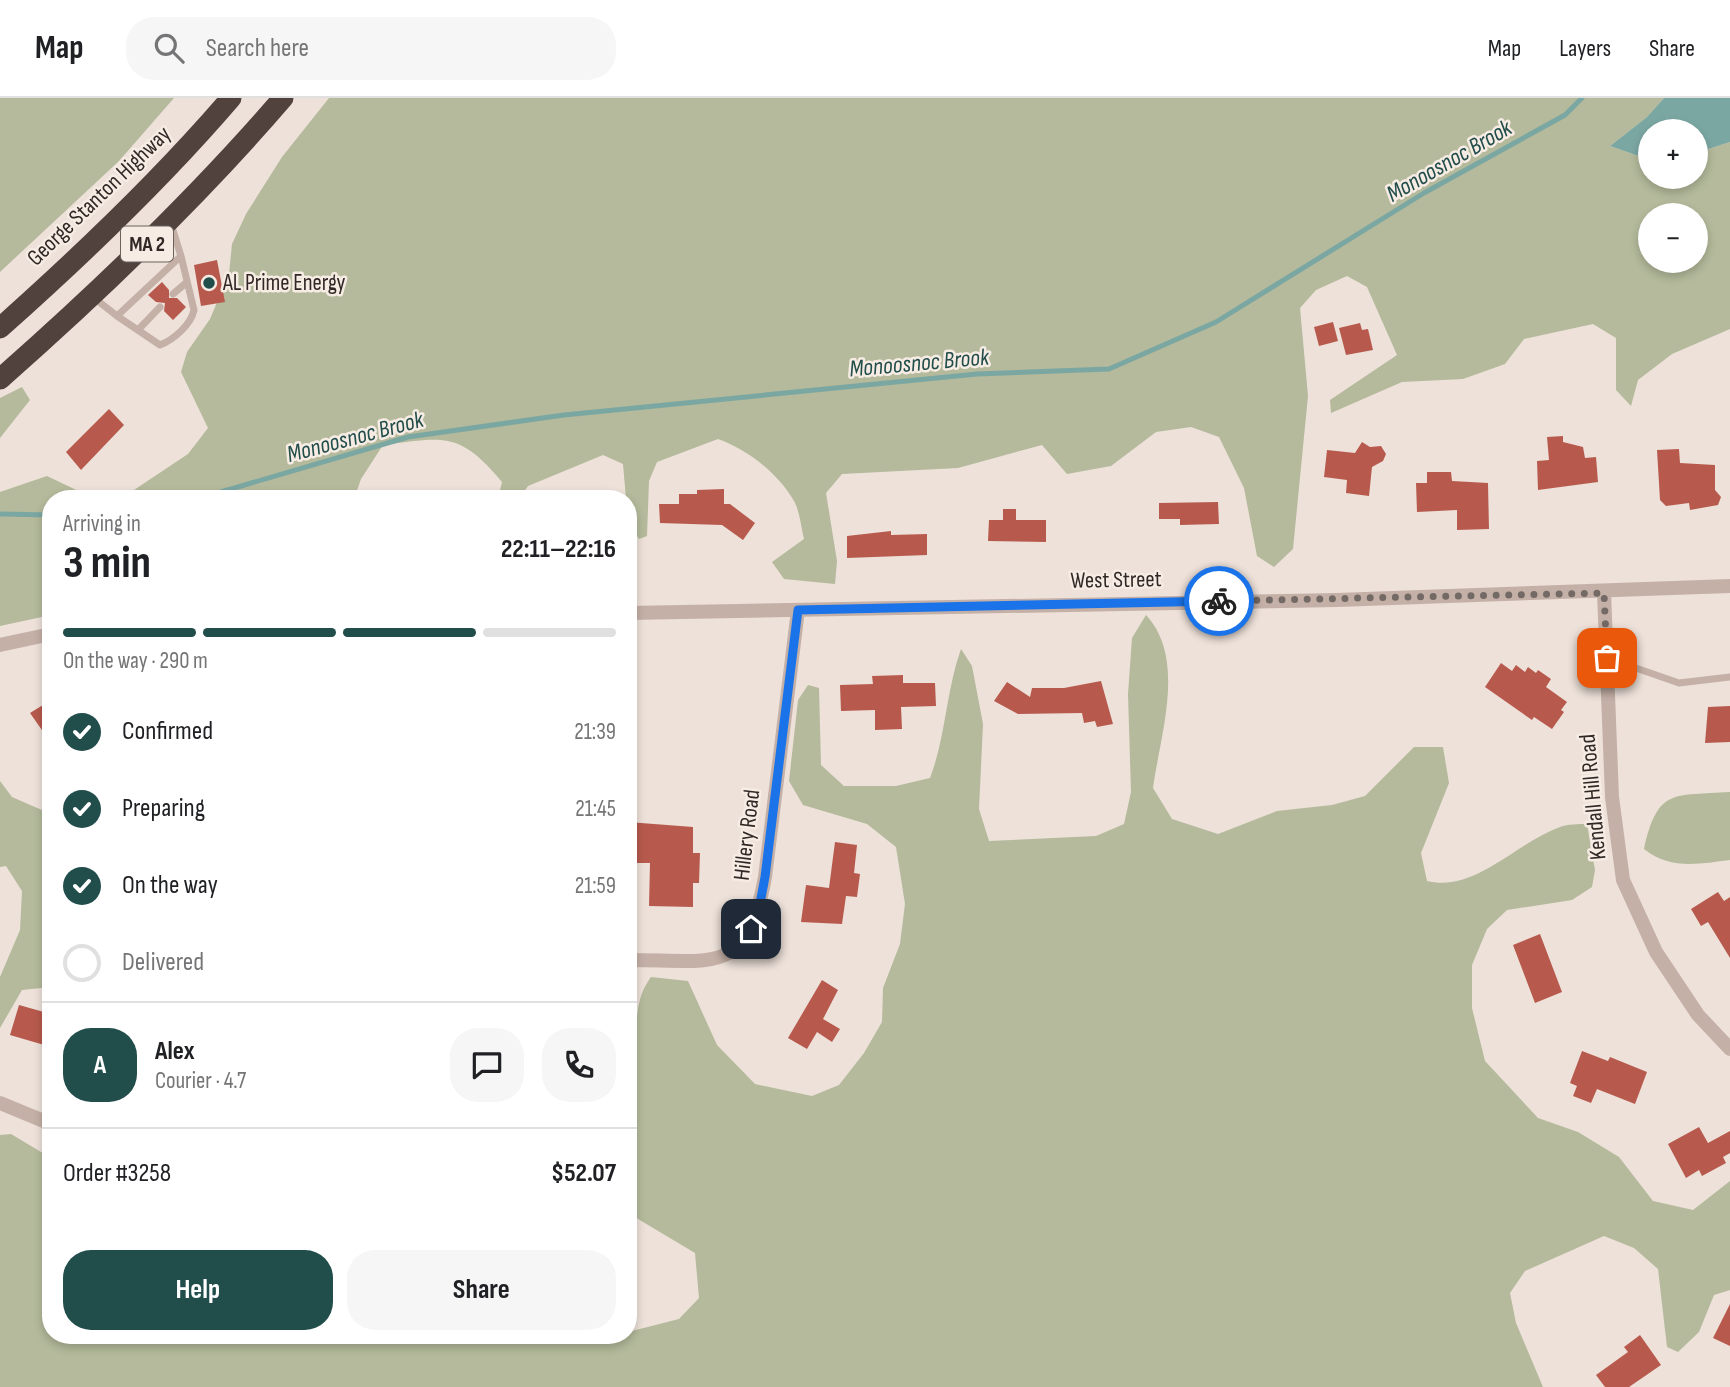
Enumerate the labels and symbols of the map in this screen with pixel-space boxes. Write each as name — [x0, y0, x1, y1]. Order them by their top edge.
water label: Monoosnoc Brook — [1381, 113, 1518, 209]
street label: George Stanton Highway — [21, 120, 177, 272]
road number: MA 2 — [121, 226, 173, 262]
place label: AL Prime Energy — [222, 269, 346, 297]
marker: AL Prime Energy — [201, 275, 217, 291]
water label: Monoosnoc Brook — [848, 342, 991, 384]
water label: Monoosnoc Brook — [284, 405, 427, 469]
street label: West Street — [1070, 565, 1162, 595]
courier — [1184, 566, 1254, 636]
pin — [1577, 628, 1637, 688]
street label: Kendall Hill Road — [1574, 733, 1612, 861]
street label: Hillery Road — [728, 788, 766, 882]
pin — [721, 899, 781, 959]

